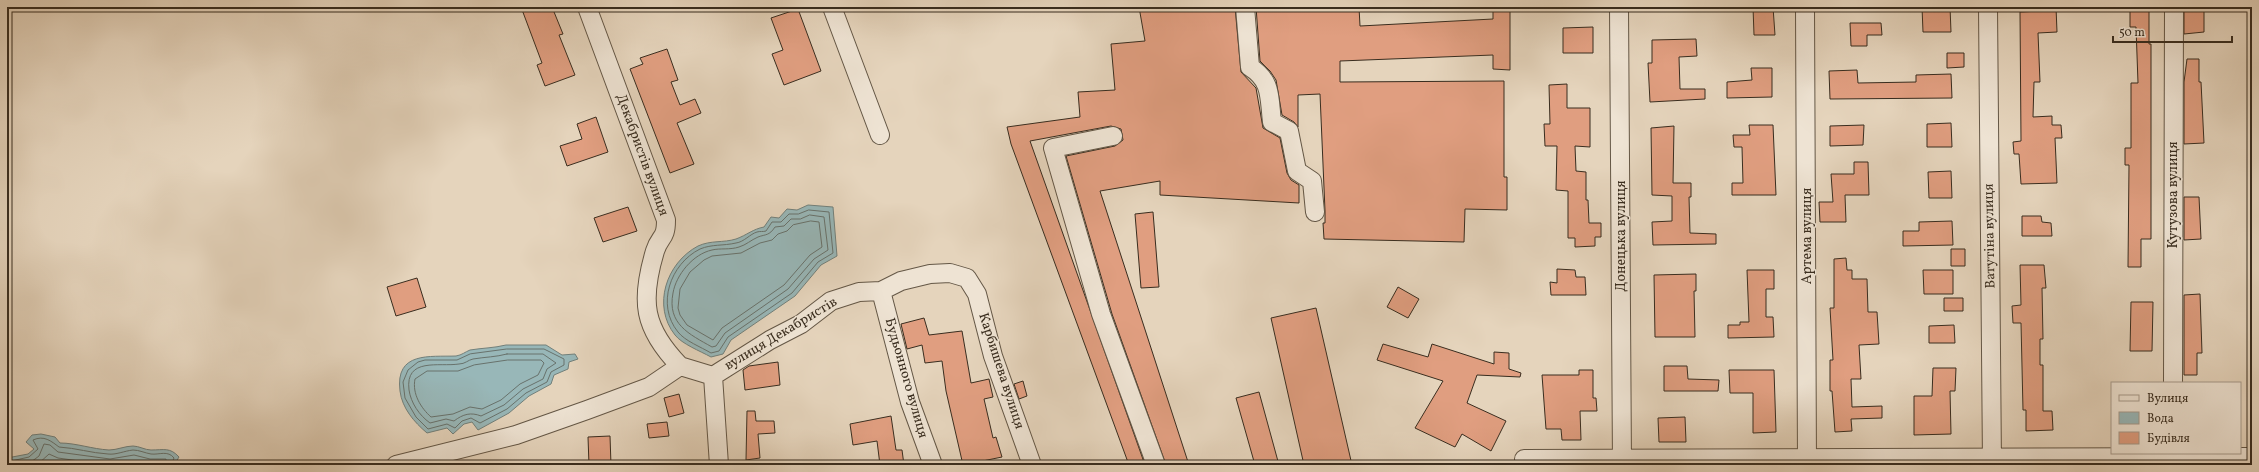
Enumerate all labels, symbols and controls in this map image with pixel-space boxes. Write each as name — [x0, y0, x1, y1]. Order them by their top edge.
scale bar — [2113, 18, 2232, 44]
text: 50 m — [2119, 25, 2145, 41]
street label: Декабристів вулиця — [611, 91, 673, 219]
street label: Кутузова вулиця — [2164, 142, 2183, 248]
street label: Донецька вулиця — [1612, 180, 1631, 292]
street label: Ватутіна вулиця — [1980, 183, 2000, 289]
street label: Артема вулиця — [1798, 188, 1817, 284]
street label: вулиця Декабристів — [721, 293, 841, 375]
street label: Карбишева вулиця — [973, 311, 1029, 431]
street label: Будьонного вулиця — [880, 316, 932, 440]
legend — [2111, 382, 2241, 454]
text: Вулиця — [2147, 391, 2188, 407]
text: Вода — [2147, 411, 2174, 427]
text: Будівля — [2147, 431, 2190, 447]

